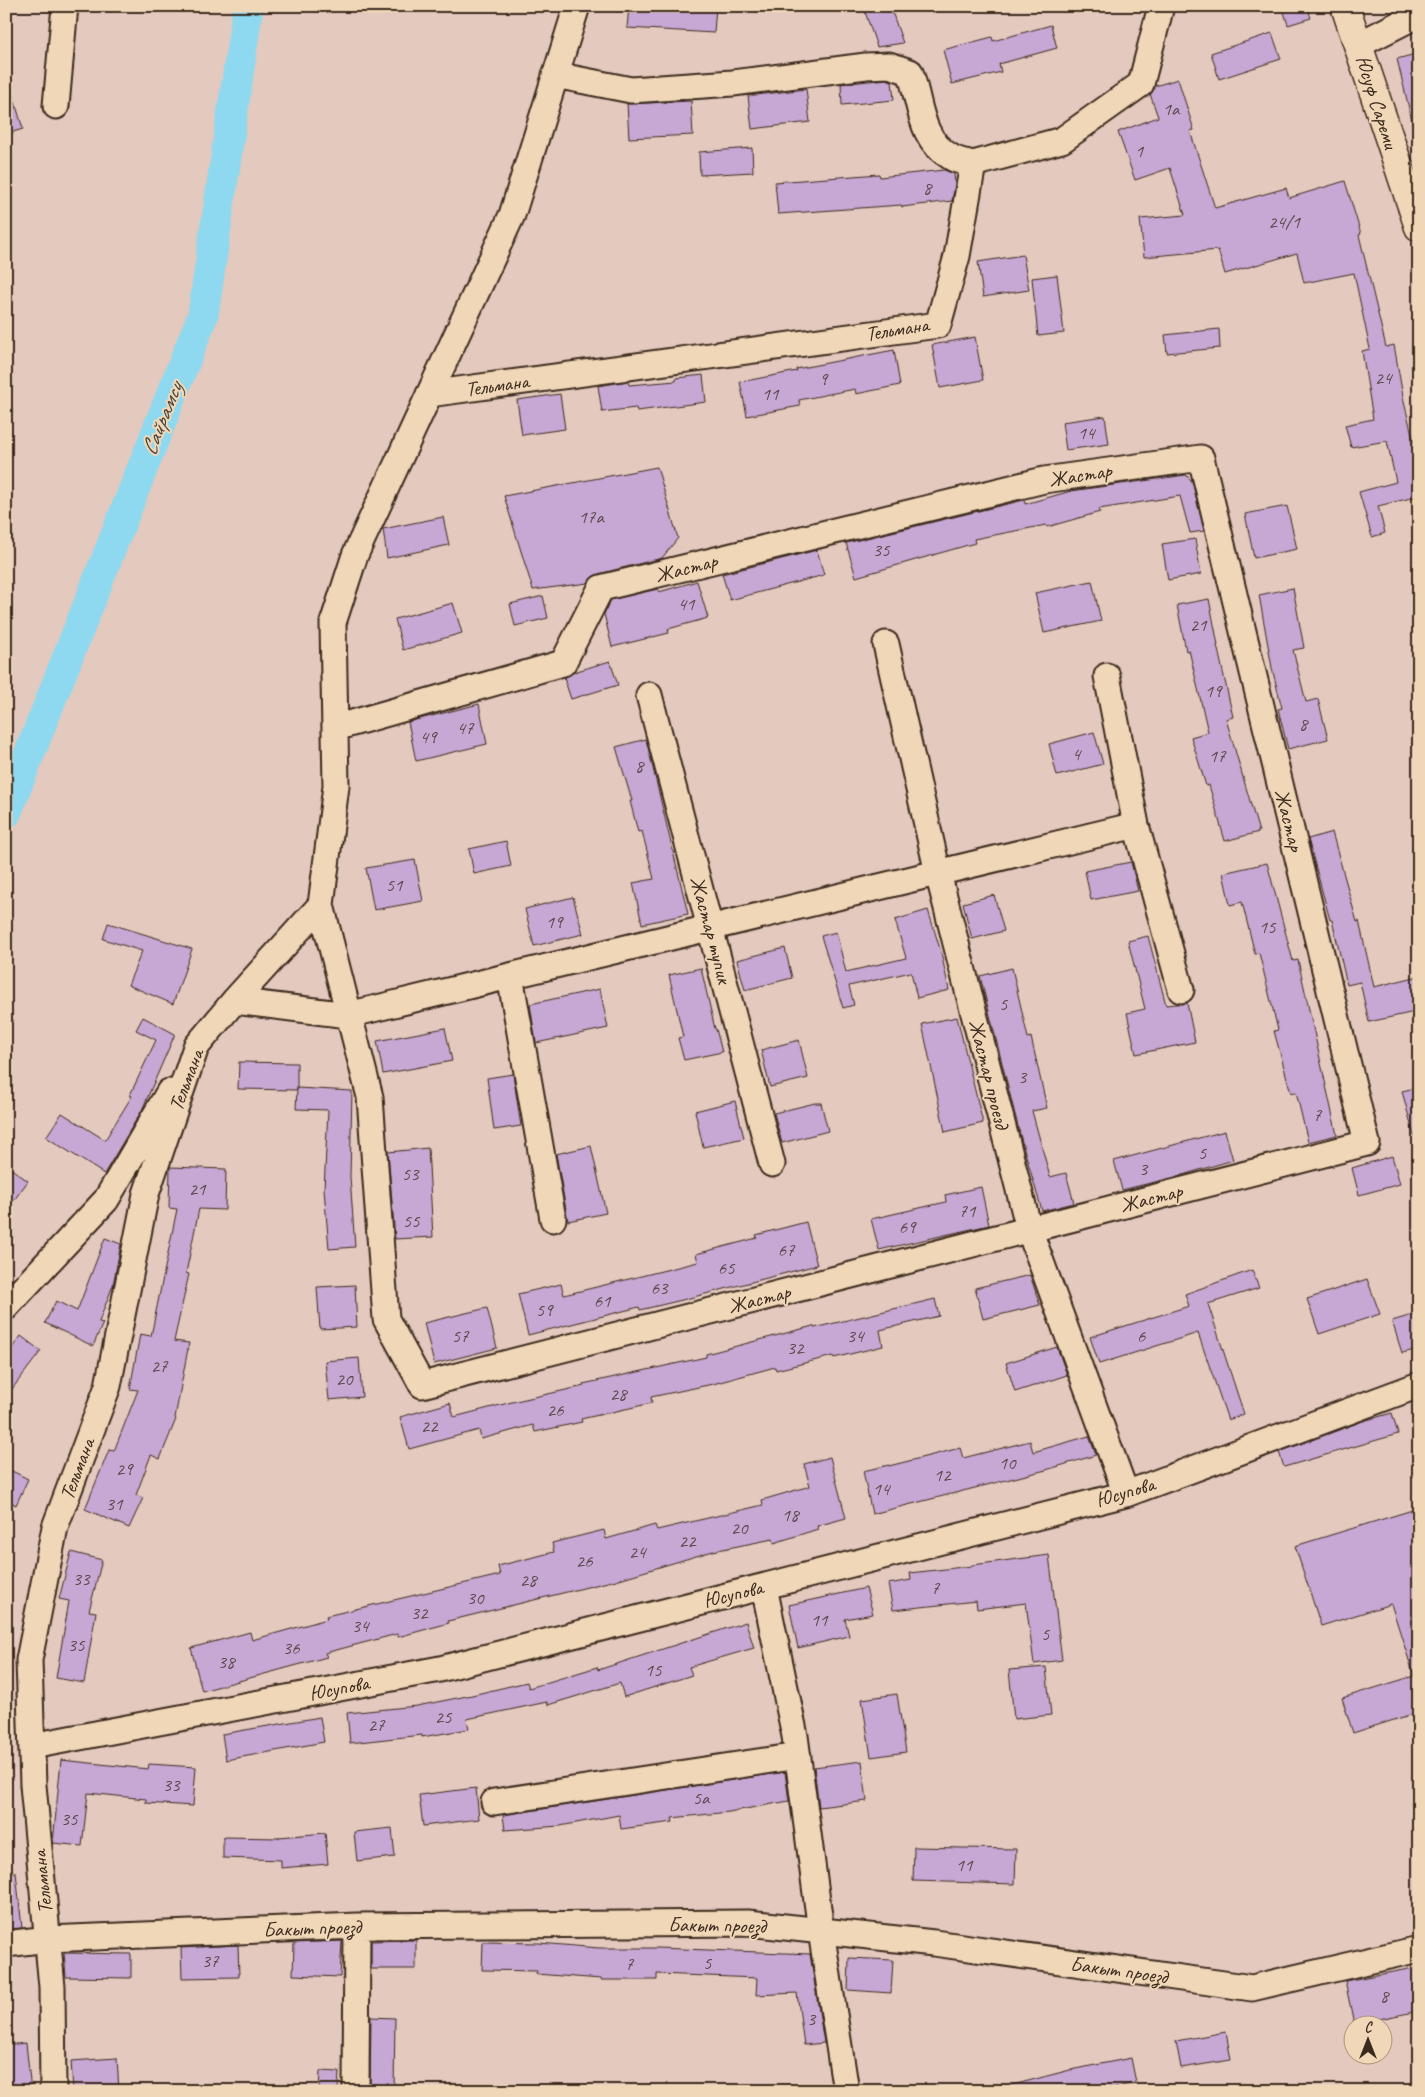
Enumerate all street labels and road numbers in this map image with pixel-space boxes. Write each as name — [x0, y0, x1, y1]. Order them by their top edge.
street label: Юсуф Сареми — [1350, 52, 1405, 153]
street label: Тельмана — [864, 311, 933, 347]
street label: Тельмана — [464, 367, 533, 402]
street label: Жастар — [1047, 457, 1115, 493]
street label: Жастар — [652, 547, 722, 588]
street label: Жастар — [1269, 786, 1310, 856]
street label: Жастар тупик — [684, 873, 738, 988]
street label: Жастар проезд — [963, 1017, 1016, 1134]
street label: Тельмана — [162, 1043, 210, 1114]
street label: Жастар — [1117, 1177, 1187, 1218]
street label: Жастар — [725, 1278, 795, 1319]
street label: Тельмана — [53, 1432, 101, 1503]
street label: Юсупова — [1092, 1470, 1160, 1513]
street label: Юсупова — [701, 1574, 768, 1614]
street label: Юсупова — [307, 1669, 373, 1707]
street label: Тельмана — [25, 1847, 58, 1915]
street label: Бакыт проезд — [668, 1911, 768, 1940]
street label: Бакыт проезд — [263, 1913, 364, 1944]
street label: Бакыт проезд — [1069, 1950, 1172, 1991]

